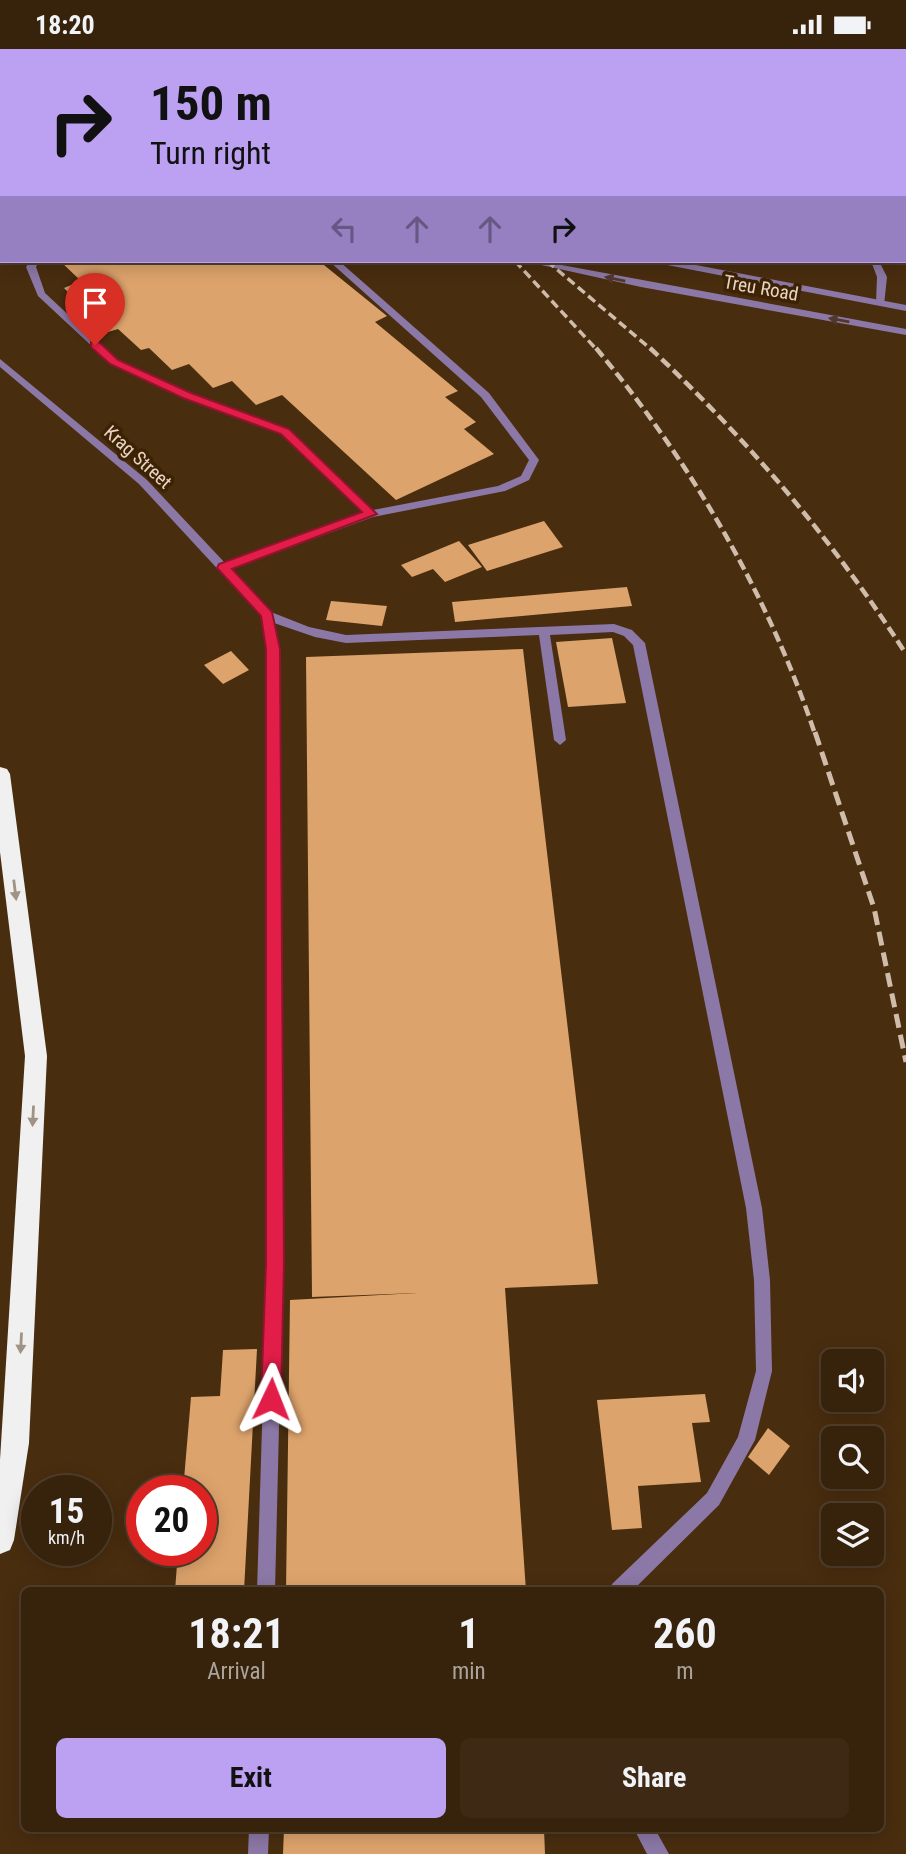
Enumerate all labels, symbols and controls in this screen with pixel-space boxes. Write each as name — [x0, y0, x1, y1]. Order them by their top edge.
text: 18:20 — [35, 10, 95, 40]
text: 150 m — [150, 75, 272, 132]
icon: right — [35, 77, 126, 168]
text: Turn right — [150, 134, 271, 172]
icon: left — [325, 210, 363, 248]
icon: ahead — [398, 210, 436, 248]
icon: ahead — [471, 210, 509, 248]
icon: right — [544, 210, 582, 248]
street label: Treu Road — [722, 270, 800, 306]
pin — [65, 273, 125, 345]
one-way arrow — [604, 273, 626, 284]
icon: arrive — [76, 284, 114, 322]
one-way arrow — [828, 314, 850, 325]
street label: Krag Street — [99, 421, 177, 493]
one-way arrow — [10, 879, 21, 901]
one-way arrow — [27, 1105, 38, 1127]
one-way arrow — [15, 1333, 26, 1355]
map controls — [821, 1349, 884, 1566]
button: sound — [821, 1349, 884, 1412]
position arrow — [234, 1362, 308, 1436]
button: search — [821, 1426, 884, 1489]
speed limit sign: 20 — [126, 1475, 217, 1566]
text: 15 — [49, 1491, 84, 1532]
button: layers — [821, 1503, 884, 1566]
text: km/h — [48, 1527, 85, 1548]
text: 18:21 — [188, 1609, 285, 1658]
text: 1 — [458, 1609, 479, 1658]
text: 260 — [653, 1609, 717, 1658]
text: Arrival — [207, 1658, 266, 1685]
text: min — [452, 1658, 486, 1685]
text: m — [676, 1658, 693, 1685]
button: Exit — [56, 1738, 446, 1818]
button: Share — [460, 1738, 849, 1818]

